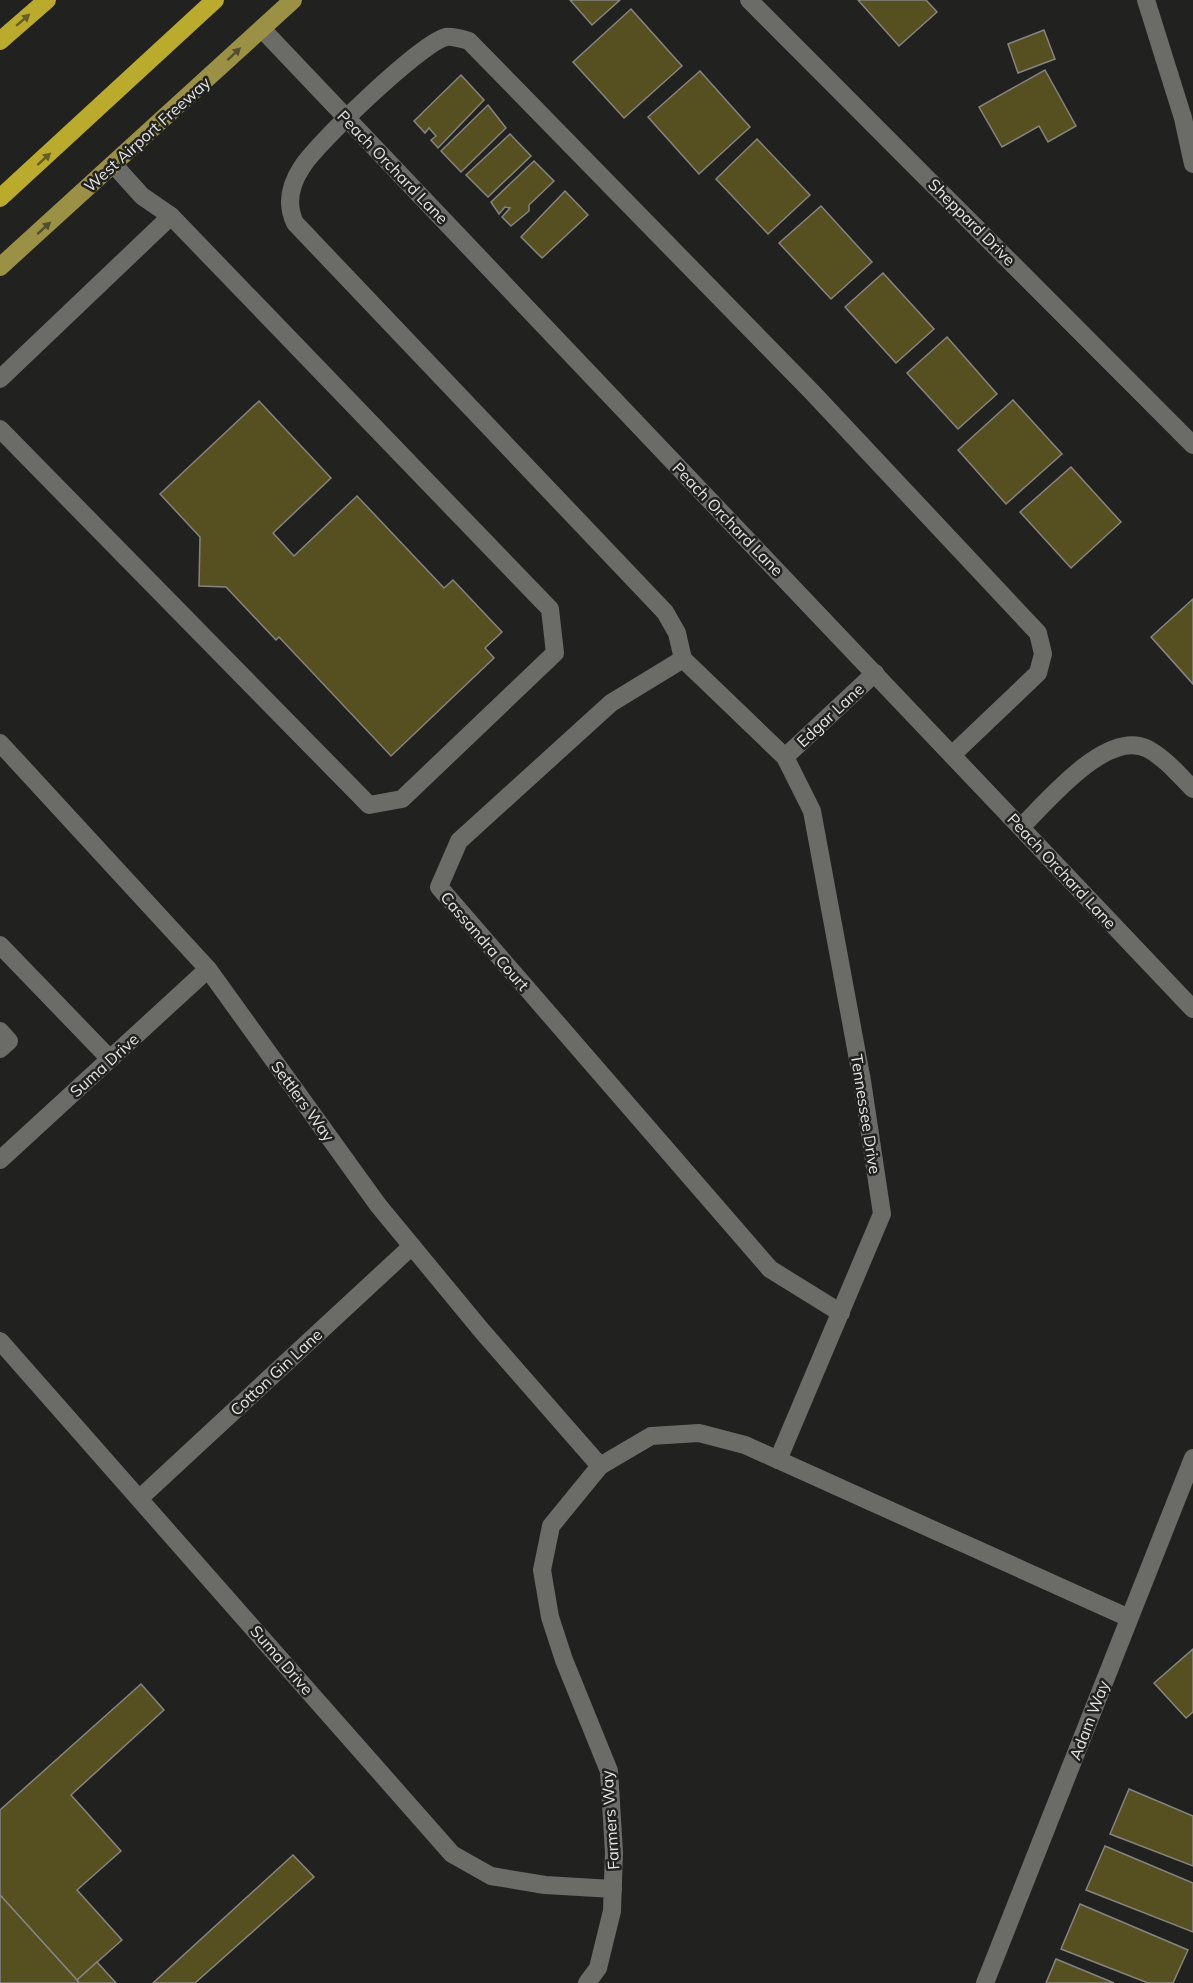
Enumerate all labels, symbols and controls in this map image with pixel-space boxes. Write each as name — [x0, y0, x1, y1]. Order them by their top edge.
one-way arrow — [15, 14, 31, 27]
one-way arrow — [227, 47, 242, 61]
street label: West Airport Freeway — [80, 72, 215, 196]
street label: Peach Orchard Lane — [333, 106, 453, 228]
one-way arrow — [36, 153, 51, 166]
street label: Sheppard Drive — [924, 174, 1020, 270]
one-way arrow — [36, 221, 51, 235]
street label: Peach Orchard Lane — [668, 458, 788, 580]
street label: Edgar Lane — [792, 679, 868, 751]
street label: Peach Orchard Lane — [1003, 809, 1121, 933]
street label: Cassandra Court — [437, 887, 534, 995]
street label: Suma Drive — [65, 1029, 143, 1101]
street label: Tennessee Drive — [847, 1053, 885, 1175]
street label: Settlers Way — [267, 1057, 339, 1146]
street label: Cotton Gin Lane — [226, 1324, 326, 1420]
street label: Suma Drive — [246, 1621, 318, 1699]
street label: Adam Way — [1065, 1677, 1114, 1763]
street label: Farmers Way — [597, 1769, 623, 1870]

